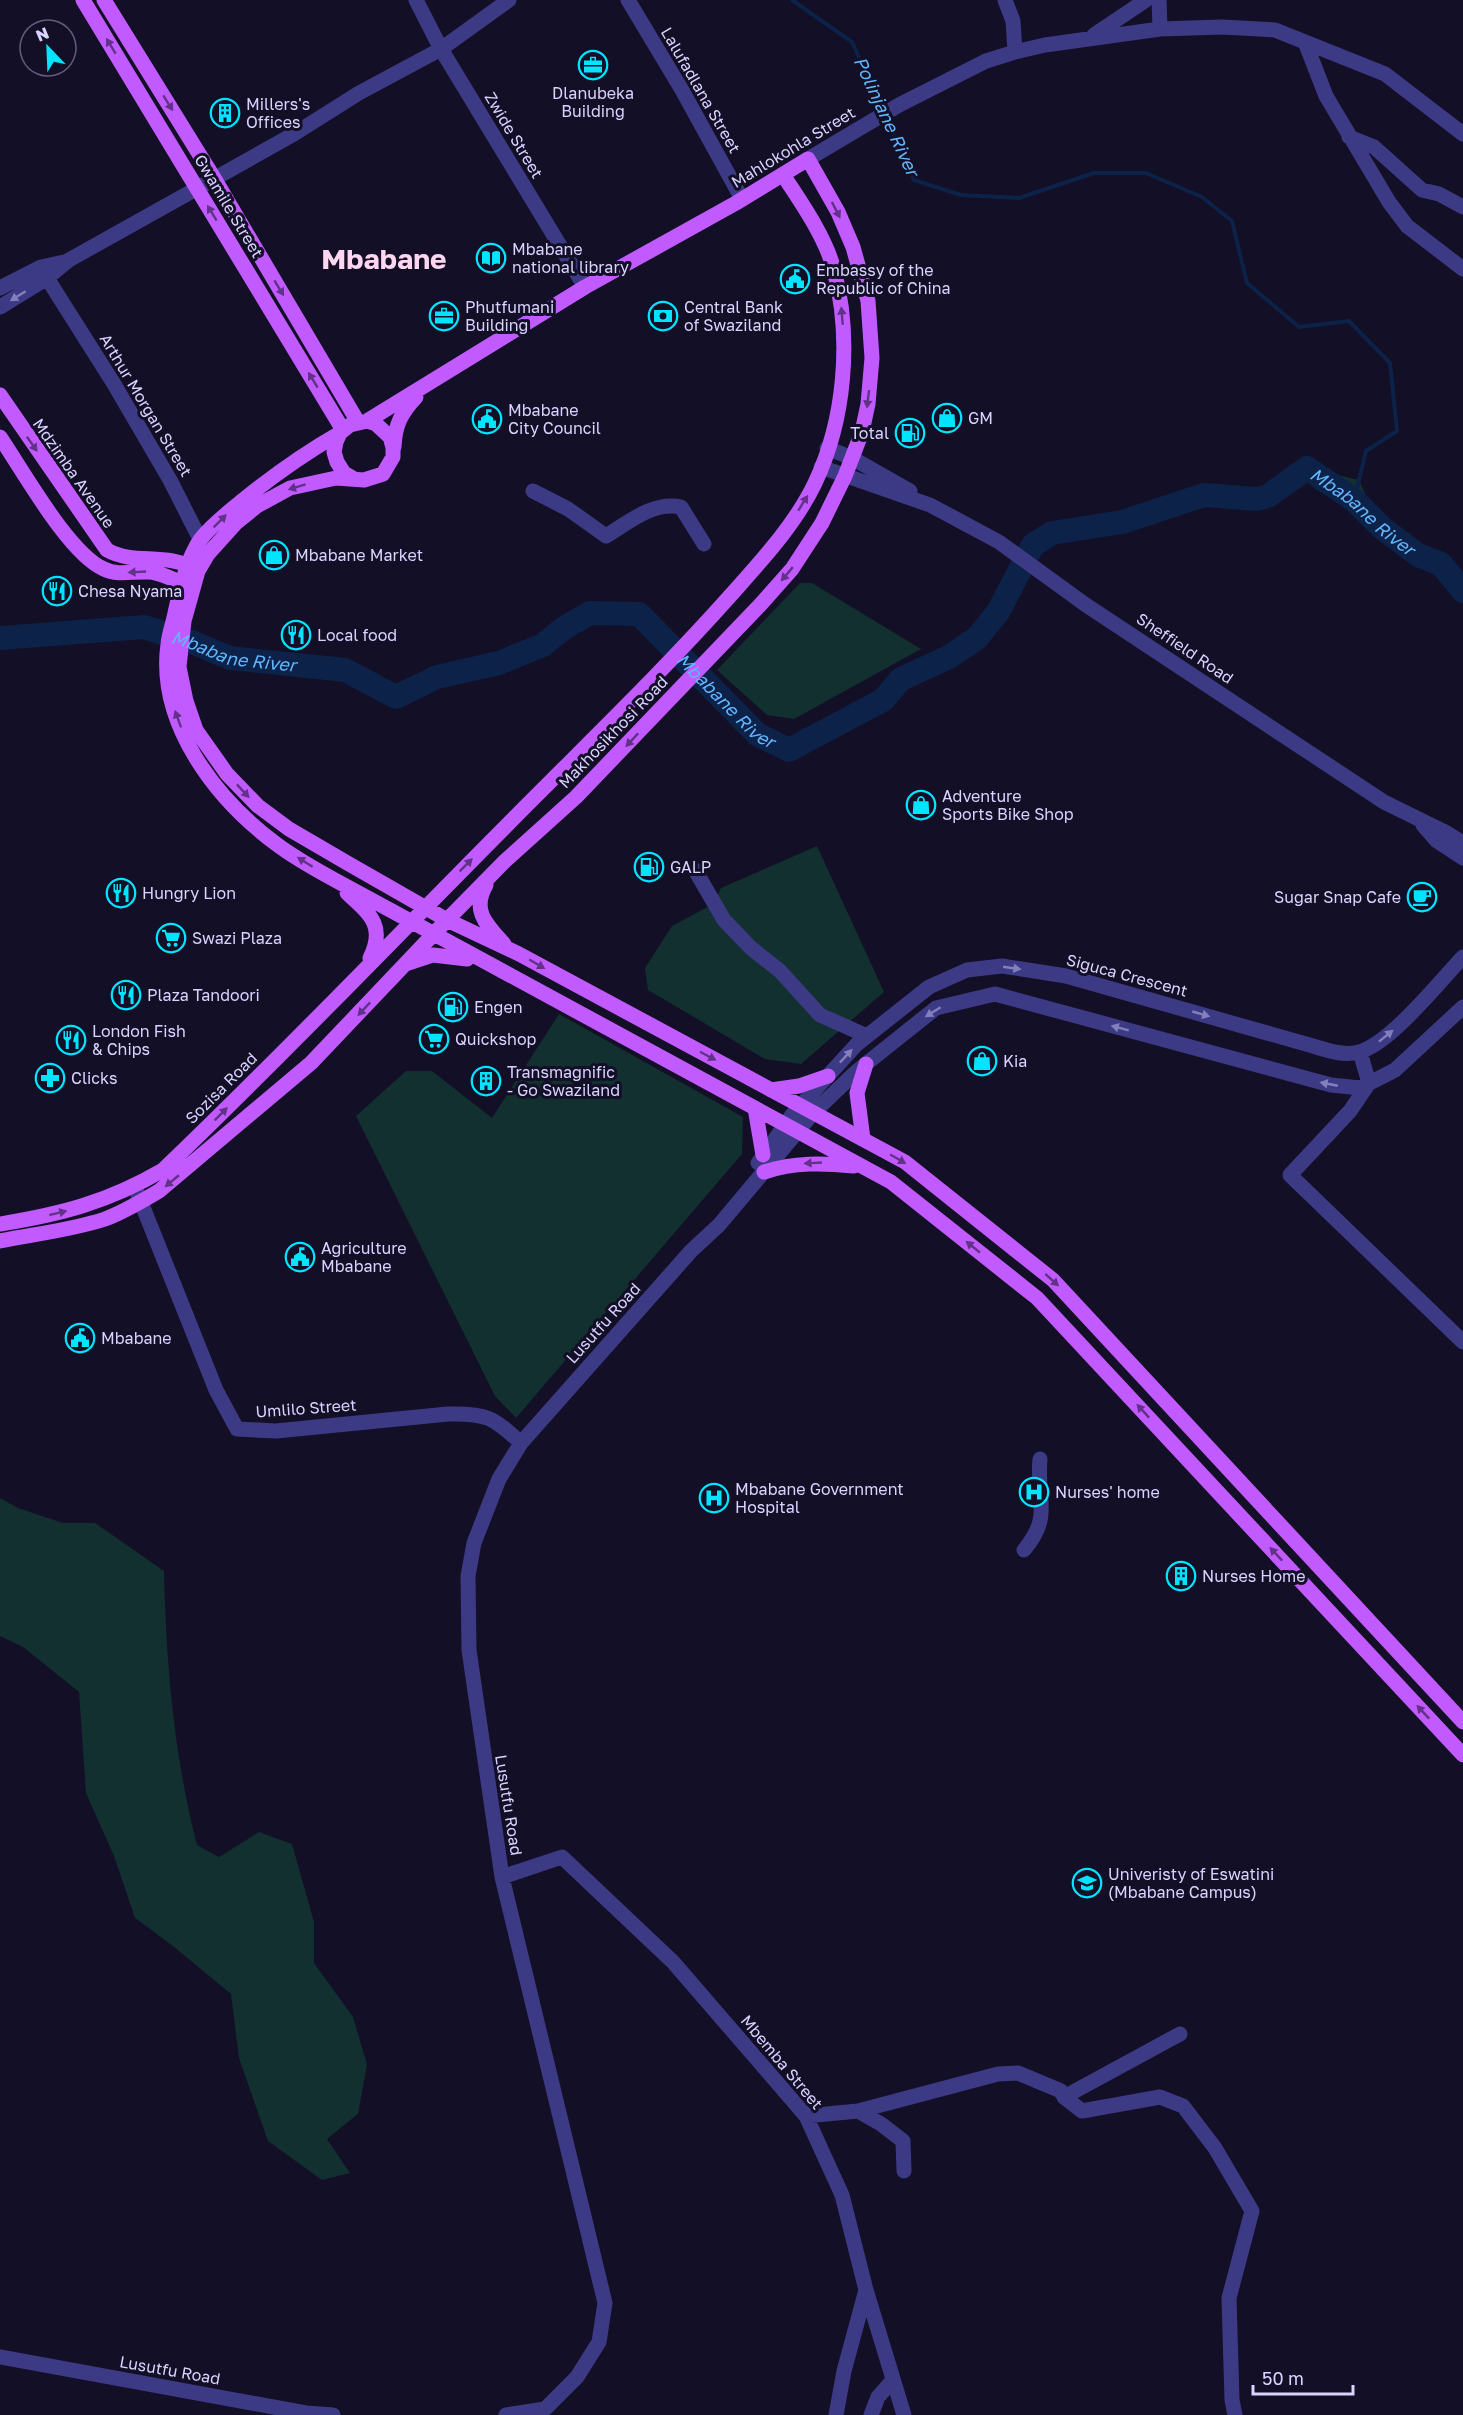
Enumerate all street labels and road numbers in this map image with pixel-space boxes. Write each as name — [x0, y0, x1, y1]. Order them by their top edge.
street label: Lalufadlana Street — [657, 24, 745, 156]
street label: Zwide Street — [480, 88, 548, 182]
street label: Mahlokohla Street — [727, 102, 859, 192]
street label: Gwamile Street — [190, 151, 268, 261]
street label: Arthur Morgan Street — [95, 330, 197, 480]
street label: Mdzimba Avenue — [29, 414, 119, 532]
street label: Sheffield Road — [1133, 608, 1237, 688]
street label: Makhosikhosi Road — [554, 672, 672, 792]
street label: Siguca Crescent — [1064, 949, 1190, 1001]
street label: Sozisa Road — [181, 1048, 261, 1128]
street label: Lusutfu Road — [562, 1278, 644, 1368]
street label: Umlilo Street — [255, 1394, 357, 1422]
street label: Lusutfu Road — [491, 1753, 527, 1857]
street label: Mbemba Street — [737, 2011, 827, 2113]
street label: Lusutfu Road — [118, 2351, 222, 2389]

